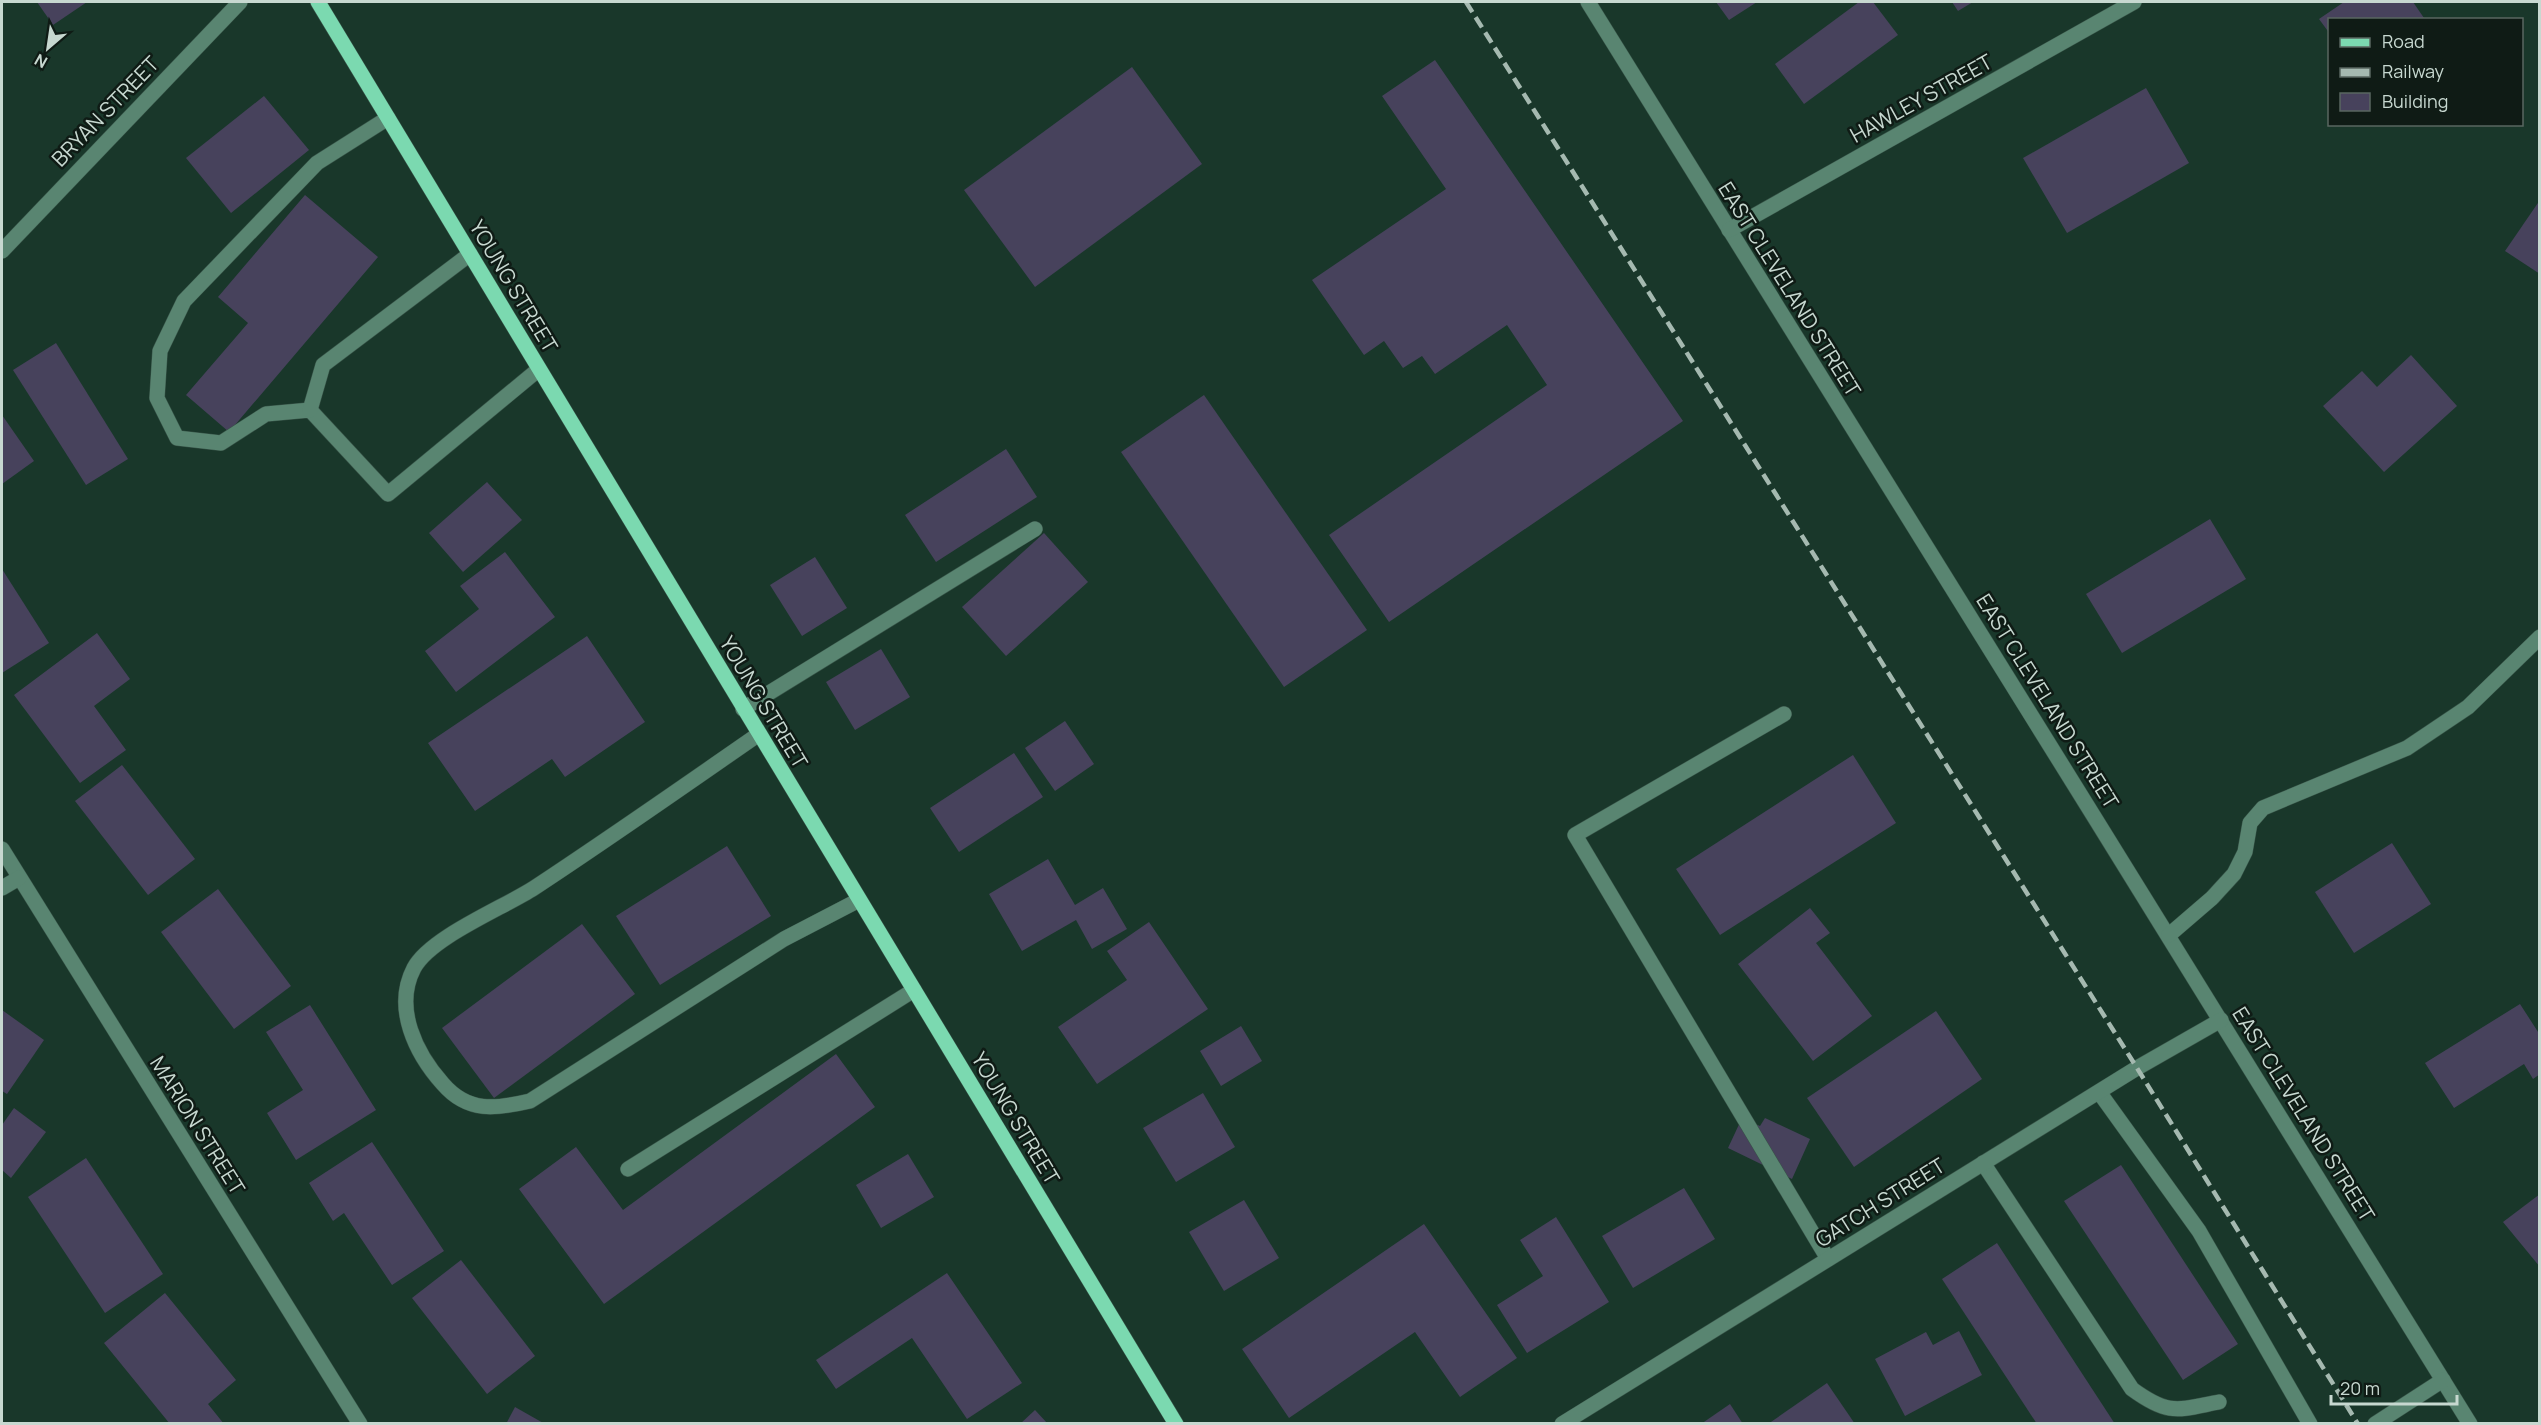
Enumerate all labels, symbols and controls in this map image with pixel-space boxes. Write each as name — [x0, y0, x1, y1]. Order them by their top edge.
north arrow — [18, 18, 78, 78]
legend — [2328, 18, 2523, 126]
text: Road — [2382, 29, 2425, 53]
street label: HAWLEY STREET — [1845, 47, 1998, 149]
text: N — [30, 49, 51, 74]
street label: BRYAN STREET — [45, 49, 165, 172]
text: Railway — [2382, 59, 2444, 83]
text: Building — [2382, 89, 2448, 113]
street label: EAST CLEVELAND STREET — [1712, 176, 1868, 402]
street label: YOUNG STREET — [464, 215, 565, 358]
street label: EAST CLEVELAND STREET — [1970, 588, 2126, 814]
street label: YOUNG STREET — [714, 631, 815, 774]
street label: EAST CLEVELAND STREET — [2226, 1001, 2382, 1227]
street label: YOUNG STREET — [966, 1047, 1067, 1190]
street label: MARION STREET — [144, 1051, 252, 1200]
street label: GATCH STREET — [1810, 1151, 1950, 1253]
scale bar — [2331, 1368, 2457, 1406]
text: 20 m — [2340, 1376, 2380, 1400]

